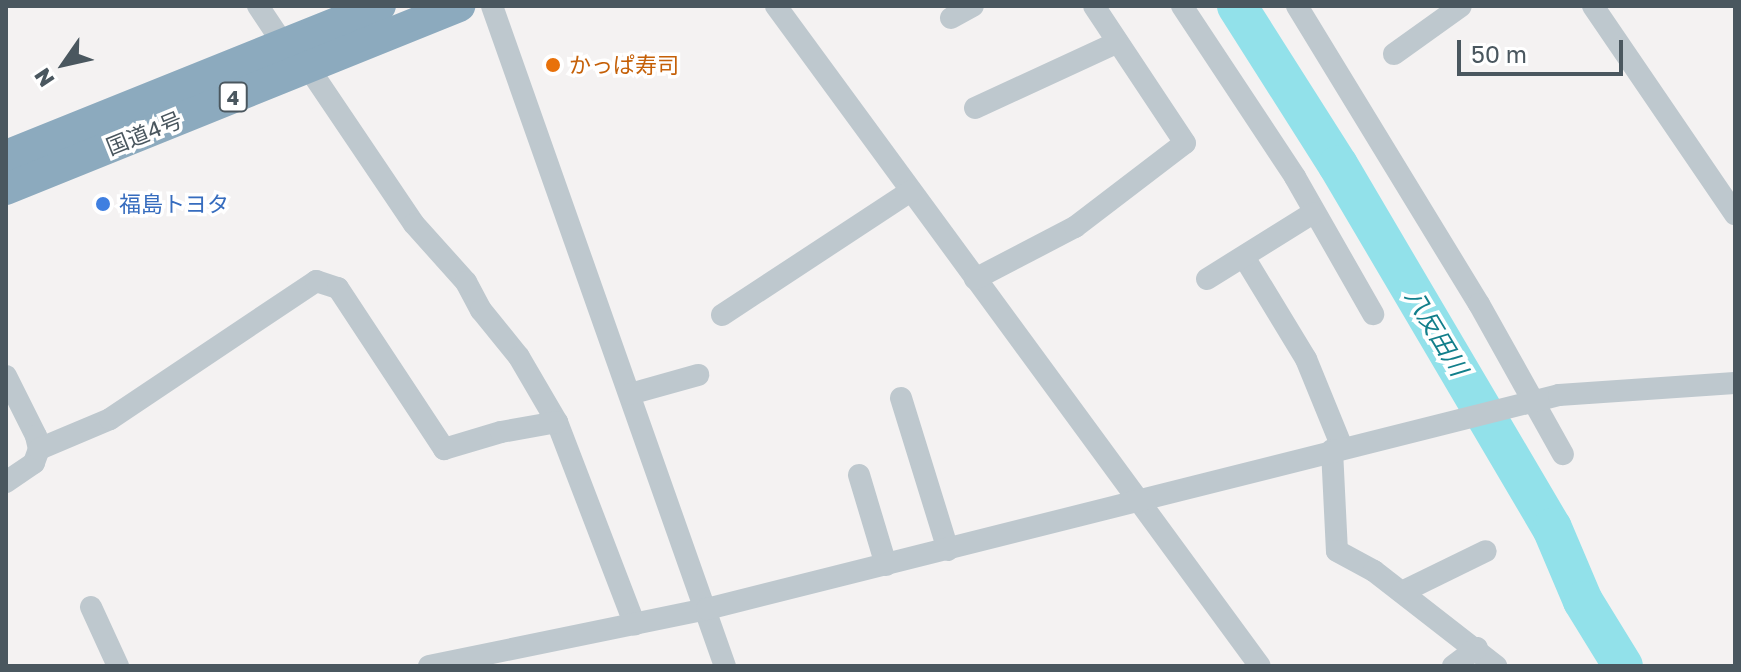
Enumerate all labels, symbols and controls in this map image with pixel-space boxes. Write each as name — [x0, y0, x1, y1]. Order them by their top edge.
north arrow — [24, 24, 104, 104]
scale bar — [1461, 24, 1627, 74]
text: 50 m — [1471, 39, 1527, 68]
place label: かっぱ寿司 — [569, 52, 679, 78]
marker: かっぱ寿司 — [544, 56, 562, 74]
text: N — [28, 63, 60, 92]
road number: 4 — [217, 81, 249, 113]
street label: 国道4号 — [102, 106, 186, 160]
place label: 福島トヨタ — [119, 191, 229, 217]
marker: 福島トヨタ — [94, 195, 112, 213]
water label: 八反田川 — [1400, 283, 1474, 381]

